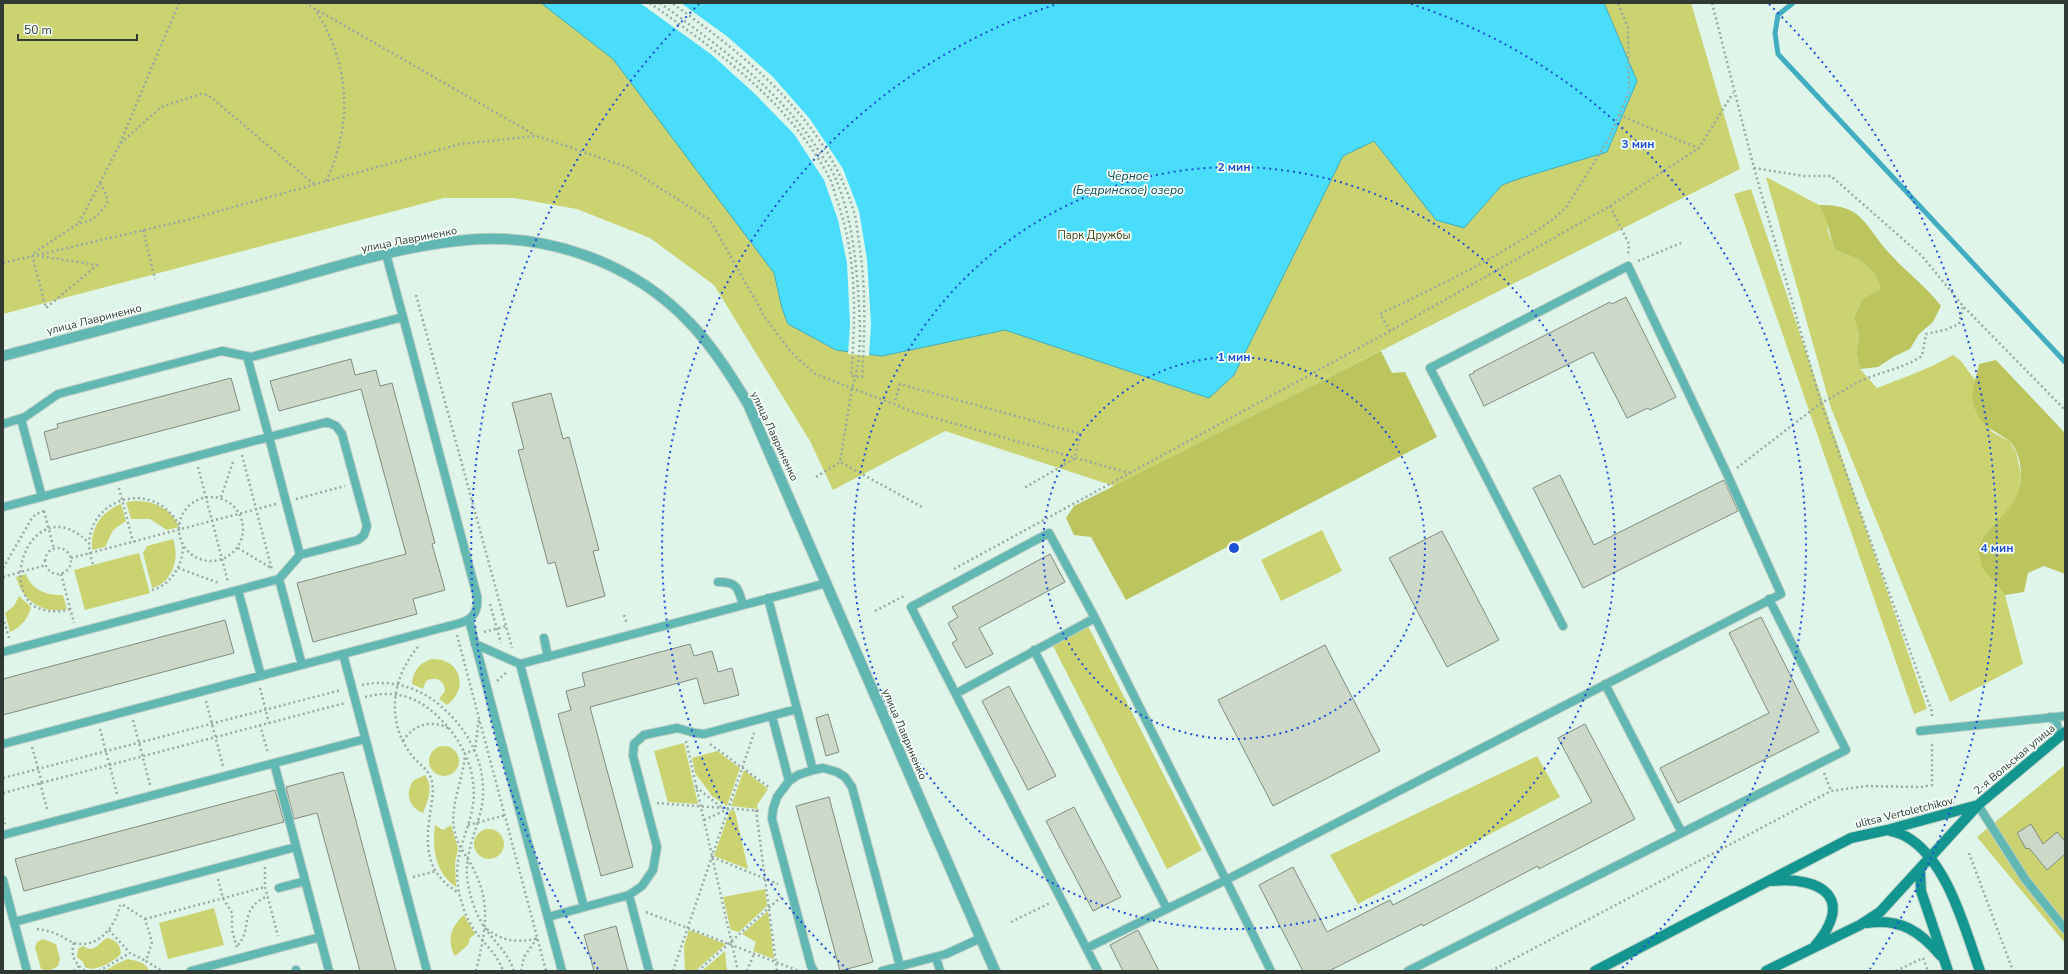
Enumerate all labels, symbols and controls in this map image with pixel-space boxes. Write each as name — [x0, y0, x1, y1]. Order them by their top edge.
scale bar — [18, 16, 137, 42]
text: 50 m — [24, 22, 52, 38]
text: 3 мин — [1621, 136, 1655, 152]
text: 2 мин — [1217, 159, 1251, 175]
water label: Чёрное (Бедринское) озеро — [1072, 168, 1184, 198]
street label: улица Лавриненко — [360, 223, 458, 256]
park label: Парк Дружбы — [1057, 228, 1131, 243]
street label: улица Лавриненко — [45, 300, 143, 339]
text: 1 мин — [1217, 349, 1251, 365]
street label: улица Лавриненко — [747, 389, 802, 484]
text: 4 мин — [1980, 540, 2014, 556]
centre of rings — [1227, 541, 1241, 555]
street label: улица Лавриненко — [879, 686, 930, 782]
street label: 2-я Вольская улица — [1970, 721, 2058, 798]
street label: ulitsa Vertoletchikov — [1854, 793, 1955, 832]

